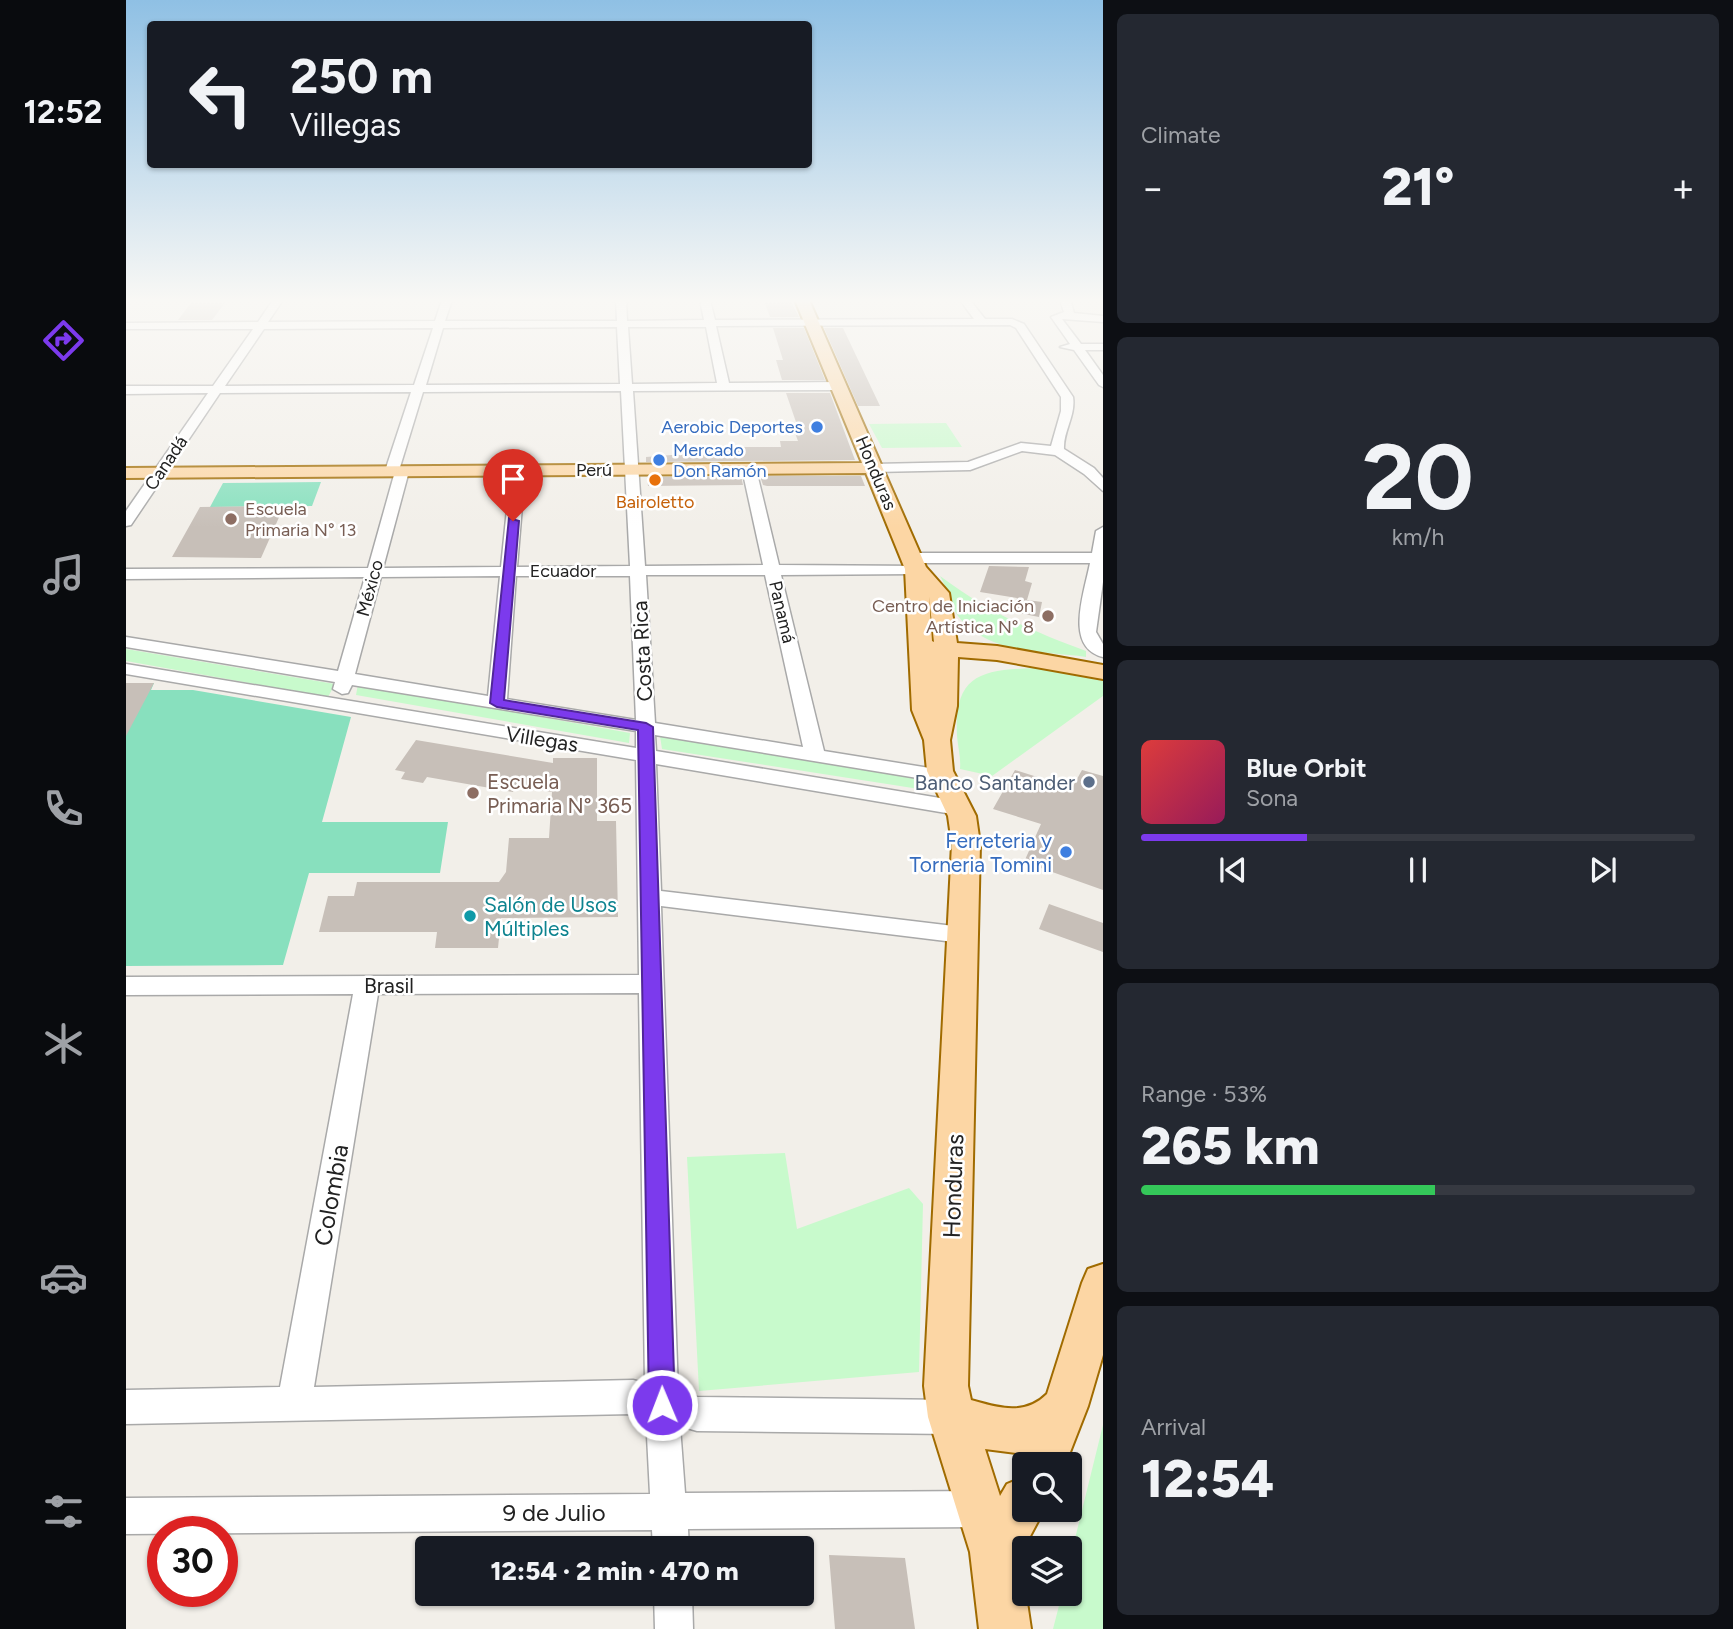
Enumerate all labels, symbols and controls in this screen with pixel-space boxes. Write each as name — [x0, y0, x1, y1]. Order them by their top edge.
text: 250 m — [290, 46, 433, 105]
icon: left — [175, 49, 266, 140]
text: 12:52 — [24, 93, 102, 131]
text: Villegas — [290, 106, 401, 144]
text: Climate — [1141, 121, 1220, 149]
text: 21° — [1382, 156, 1454, 218]
text: − — [1141, 165, 1165, 211]
text: + — [1671, 165, 1695, 211]
icon: directions — [39, 316, 88, 365]
place label: Aerobic Deportes — [661, 416, 803, 438]
marker: Aerobic Deportes — [809, 419, 825, 435]
text: 20 — [1362, 423, 1474, 532]
street label: Canadá — [140, 432, 192, 494]
street label: Honduras — [851, 433, 901, 513]
place label: Mercado Don Ramón — [673, 439, 767, 482]
pin — [483, 449, 543, 521]
marker: Mercado Don Ramón — [651, 452, 667, 468]
street label: Perú — [576, 459, 612, 481]
icon: arrive — [494, 460, 532, 498]
marker: Bairoletto — [647, 472, 663, 488]
place label: Bairoletto — [616, 491, 694, 513]
place label: Escuela Primaria N° 13 — [245, 498, 356, 541]
marker: Escuela Primaria N° 13 — [223, 511, 239, 527]
text: km/h — [1392, 523, 1444, 551]
icon: music — [39, 550, 88, 599]
street label: México — [352, 557, 388, 619]
street label: Ecuador — [530, 560, 596, 582]
street label: Panamá — [764, 579, 800, 645]
place label: Centro de Iniciación Artística N° 8 — [872, 595, 1034, 638]
street label: Costa Rica — [627, 600, 657, 702]
marker: Centro de Iniciación Artística N° 8 — [1040, 608, 1056, 624]
street label: Villegas — [504, 721, 580, 757]
text: Blue Orbit — [1246, 752, 1367, 784]
place label: Escuela Primaria N° 365 — [487, 769, 632, 818]
place label: Banco Santander — [915, 770, 1075, 795]
marker: Banco Santander — [1081, 774, 1097, 790]
icon: phone — [39, 784, 88, 833]
text: Sona — [1246, 784, 1298, 812]
marker: Escuela Primaria N° 365 — [465, 785, 481, 801]
place label: Ferreteria y Torneria Tomini — [910, 828, 1052, 877]
marker: Ferreteria y Torneria Tomini — [1058, 844, 1074, 860]
icon: previous — [1214, 851, 1252, 889]
icon: pause — [1399, 851, 1437, 889]
icon: next — [1584, 851, 1622, 889]
place label: Salón de Usos Múltiples — [484, 892, 617, 941]
marker: Salón de Usos Múltiples — [462, 908, 478, 924]
street label: Brasil — [364, 973, 414, 998]
icon: climate — [39, 1019, 88, 1068]
text: Range · 53% — [1141, 1080, 1267, 1108]
text: 265 km — [1141, 1115, 1320, 1177]
street label: Honduras — [937, 1133, 969, 1239]
street label: Colombia — [308, 1142, 354, 1248]
icon: car — [39, 1253, 88, 1302]
position arrow — [625, 1368, 699, 1442]
text: Arrival — [1141, 1413, 1206, 1441]
text: 12:54 — [1141, 1448, 1274, 1510]
map controls — [1012, 1452, 1082, 1606]
button: search — [1012, 1452, 1082, 1522]
icon: filters — [39, 1487, 88, 1536]
street label: 9 de Julio — [502, 1498, 606, 1527]
speed limit sign: 30 — [147, 1516, 238, 1607]
button: layers — [1012, 1536, 1082, 1606]
text: 12:54 · 2 min · 470 m — [490, 1555, 739, 1587]

